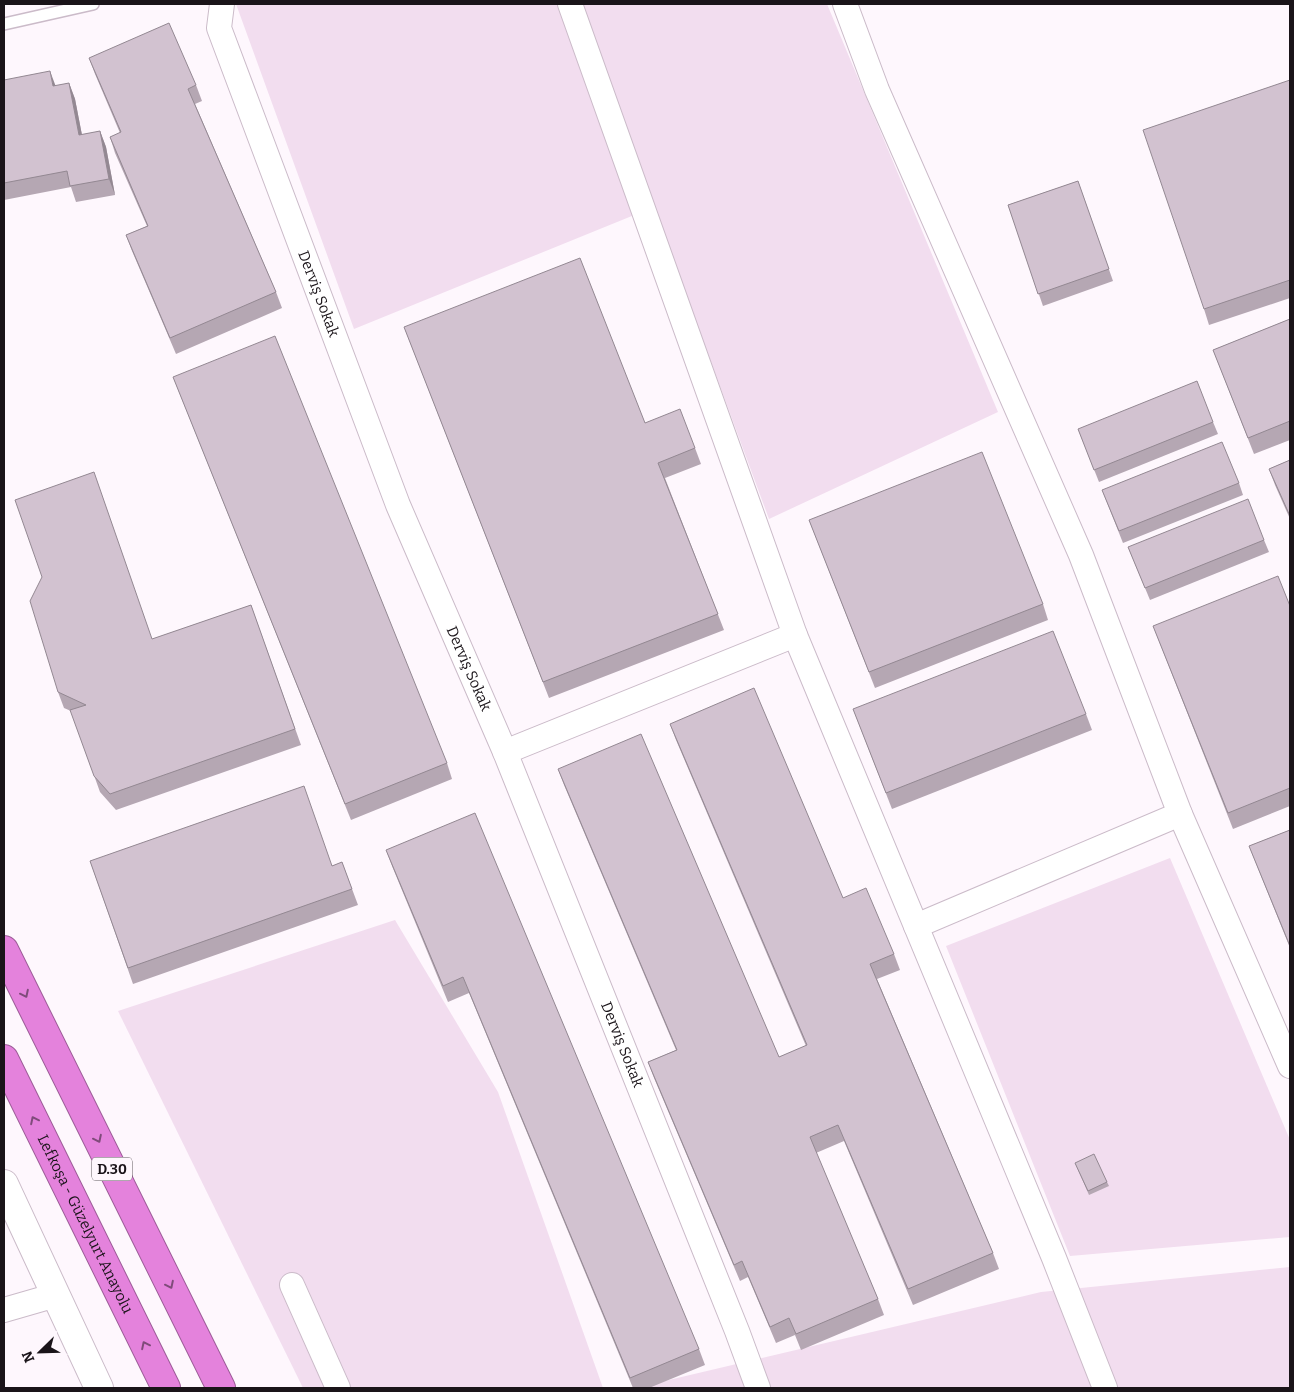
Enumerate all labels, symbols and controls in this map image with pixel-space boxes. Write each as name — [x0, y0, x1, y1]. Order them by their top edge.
street label: Derviş Sokak — [294, 248, 343, 340]
street label: Derviş Sokak — [443, 624, 495, 714]
one-way arrow — [19, 988, 29, 997]
street label: Derviş Sokak — [597, 999, 648, 1090]
one-way arrow — [30, 1117, 40, 1126]
street label: Lefkoşa - Güzelyurt Anayolu — [34, 1132, 137, 1316]
one-way arrow — [91, 1134, 102, 1143]
road number: D.30 — [92, 1158, 132, 1180]
one-way arrow — [164, 1280, 174, 1289]
north arrow — [15, 1327, 65, 1377]
one-way arrow — [141, 1341, 151, 1350]
text: N — [18, 1348, 38, 1365]

